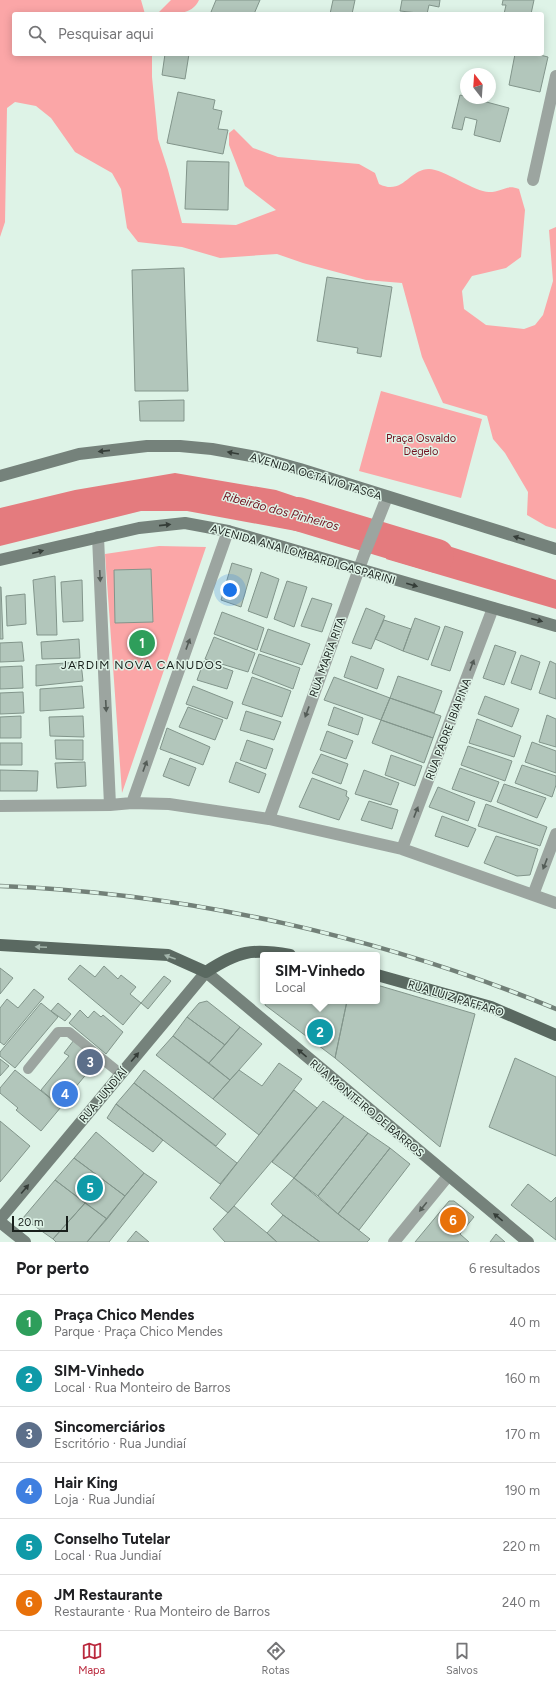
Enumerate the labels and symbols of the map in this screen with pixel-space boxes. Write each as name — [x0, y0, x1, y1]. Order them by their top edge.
north arrow — [460, 68, 496, 104]
park label: Praça Osvaldo Degelo — [386, 432, 456, 458]
one-way arrow — [98, 448, 110, 454]
one-way arrow — [227, 450, 239, 456]
street label: AVENIDA OCTÁVIO TASCA — [248, 450, 384, 503]
water label: Ribeirão dos Pinheiros — [221, 489, 341, 533]
one-way arrow — [159, 522, 171, 528]
street label: AVENIDA ANA LOMBARDI GASPARINI — [209, 522, 397, 587]
one-way arrow — [512, 535, 524, 541]
one-way arrow — [32, 549, 44, 555]
one-way arrow — [97, 570, 103, 583]
your location — [220, 580, 240, 600]
one-way arrow — [407, 582, 419, 588]
street label: RUA MARIA RITA — [307, 615, 348, 699]
one-way arrow — [531, 618, 544, 624]
pin: 1 — [129, 628, 155, 658]
one-way arrow — [186, 637, 192, 649]
district label: JARDIM NOVA CANUDOS — [61, 658, 223, 672]
one-way arrow — [470, 658, 476, 670]
street label: RUA PADRE IBIAPINA — [423, 676, 474, 782]
one-way arrow — [102, 700, 109, 712]
one-way arrow — [304, 706, 310, 718]
one-way arrow — [142, 760, 148, 772]
one-way arrow — [414, 806, 420, 818]
one-way arrow — [541, 859, 547, 871]
one-way arrow — [35, 943, 47, 950]
one-way arrow — [164, 953, 176, 959]
street label: RUA LUIZ PAFFARO — [406, 978, 506, 1019]
pin: 2 — [307, 1017, 333, 1047]
pin: 3 — [77, 1047, 103, 1077]
one-way arrow — [296, 1048, 307, 1057]
one-way arrow — [131, 1051, 140, 1062]
street label: RUA MONTEIRO DE BARROS — [307, 1057, 427, 1160]
street label: RUA JUNDIAÍ — [77, 1064, 131, 1125]
pin: 4 — [52, 1079, 78, 1109]
pin: 5 — [77, 1173, 103, 1203]
one-way arrow — [20, 1183, 29, 1194]
one-way arrow — [418, 1201, 427, 1212]
pin: 6 — [440, 1205, 466, 1235]
one-way arrow — [492, 1213, 503, 1222]
scale bar — [12, 1214, 68, 1233]

